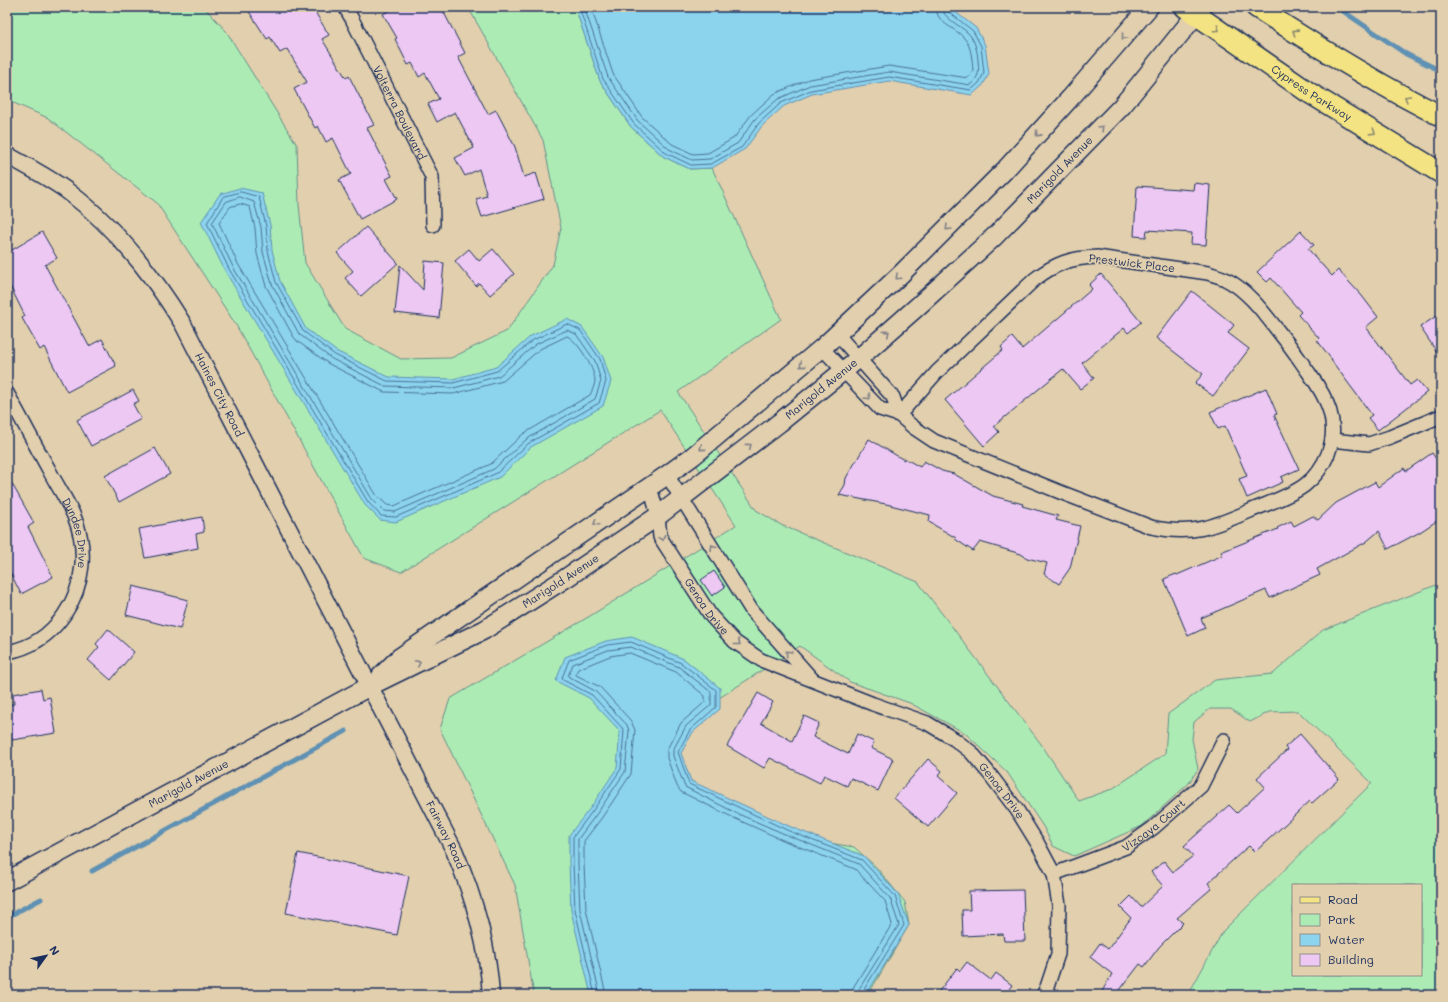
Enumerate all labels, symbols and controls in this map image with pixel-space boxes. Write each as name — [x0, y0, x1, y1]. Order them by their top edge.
one-way arrow — [1213, 24, 1220, 31]
one-way arrow — [1292, 30, 1299, 37]
one-way arrow — [1122, 32, 1129, 40]
street label: Cypress Parkway — [1269, 61, 1355, 124]
street label: Volterra Boulevard — [370, 63, 430, 162]
one-way arrow — [1404, 96, 1411, 103]
one-way arrow — [1096, 125, 1103, 133]
one-way arrow — [1369, 127, 1376, 134]
one-way arrow — [1035, 129, 1042, 137]
street label: Marigold Avenue — [1023, 132, 1096, 207]
one-way arrow — [945, 223, 953, 231]
street label: Prestwick Place — [1088, 250, 1176, 275]
one-way arrow — [895, 272, 903, 280]
one-way arrow — [883, 331, 890, 338]
street label: Haines City Road — [192, 350, 248, 439]
street label: Marigold Avenue — [782, 355, 860, 422]
one-way arrow — [799, 360, 807, 367]
one-way arrow — [863, 392, 871, 400]
one-way arrow — [700, 444, 707, 451]
one-way arrow — [744, 444, 751, 451]
street label: Dundee Drive — [59, 495, 90, 569]
one-way arrow — [594, 518, 601, 525]
one-way arrow — [658, 535, 666, 542]
one-way arrow — [710, 545, 717, 552]
street label: Marigold Avenue — [519, 550, 602, 611]
street label: Genoa Drive — [681, 575, 733, 638]
one-way arrow — [733, 639, 740, 646]
one-way arrow — [785, 650, 793, 658]
one-way arrow — [414, 660, 421, 668]
street label: Marigold Avenue — [146, 755, 231, 811]
street label: Genoa Drive — [976, 759, 1029, 821]
street label: Vizcaya Court — [1119, 795, 1188, 855]
street label: Fairway Road — [423, 798, 469, 871]
legend — [1292, 884, 1422, 976]
text: Road — [1328, 891, 1358, 907]
text: Park — [1328, 911, 1355, 927]
text: Water — [1328, 931, 1365, 947]
north arrow — [26, 936, 66, 976]
text: N — [46, 943, 63, 958]
text: Building — [1328, 951, 1374, 967]

